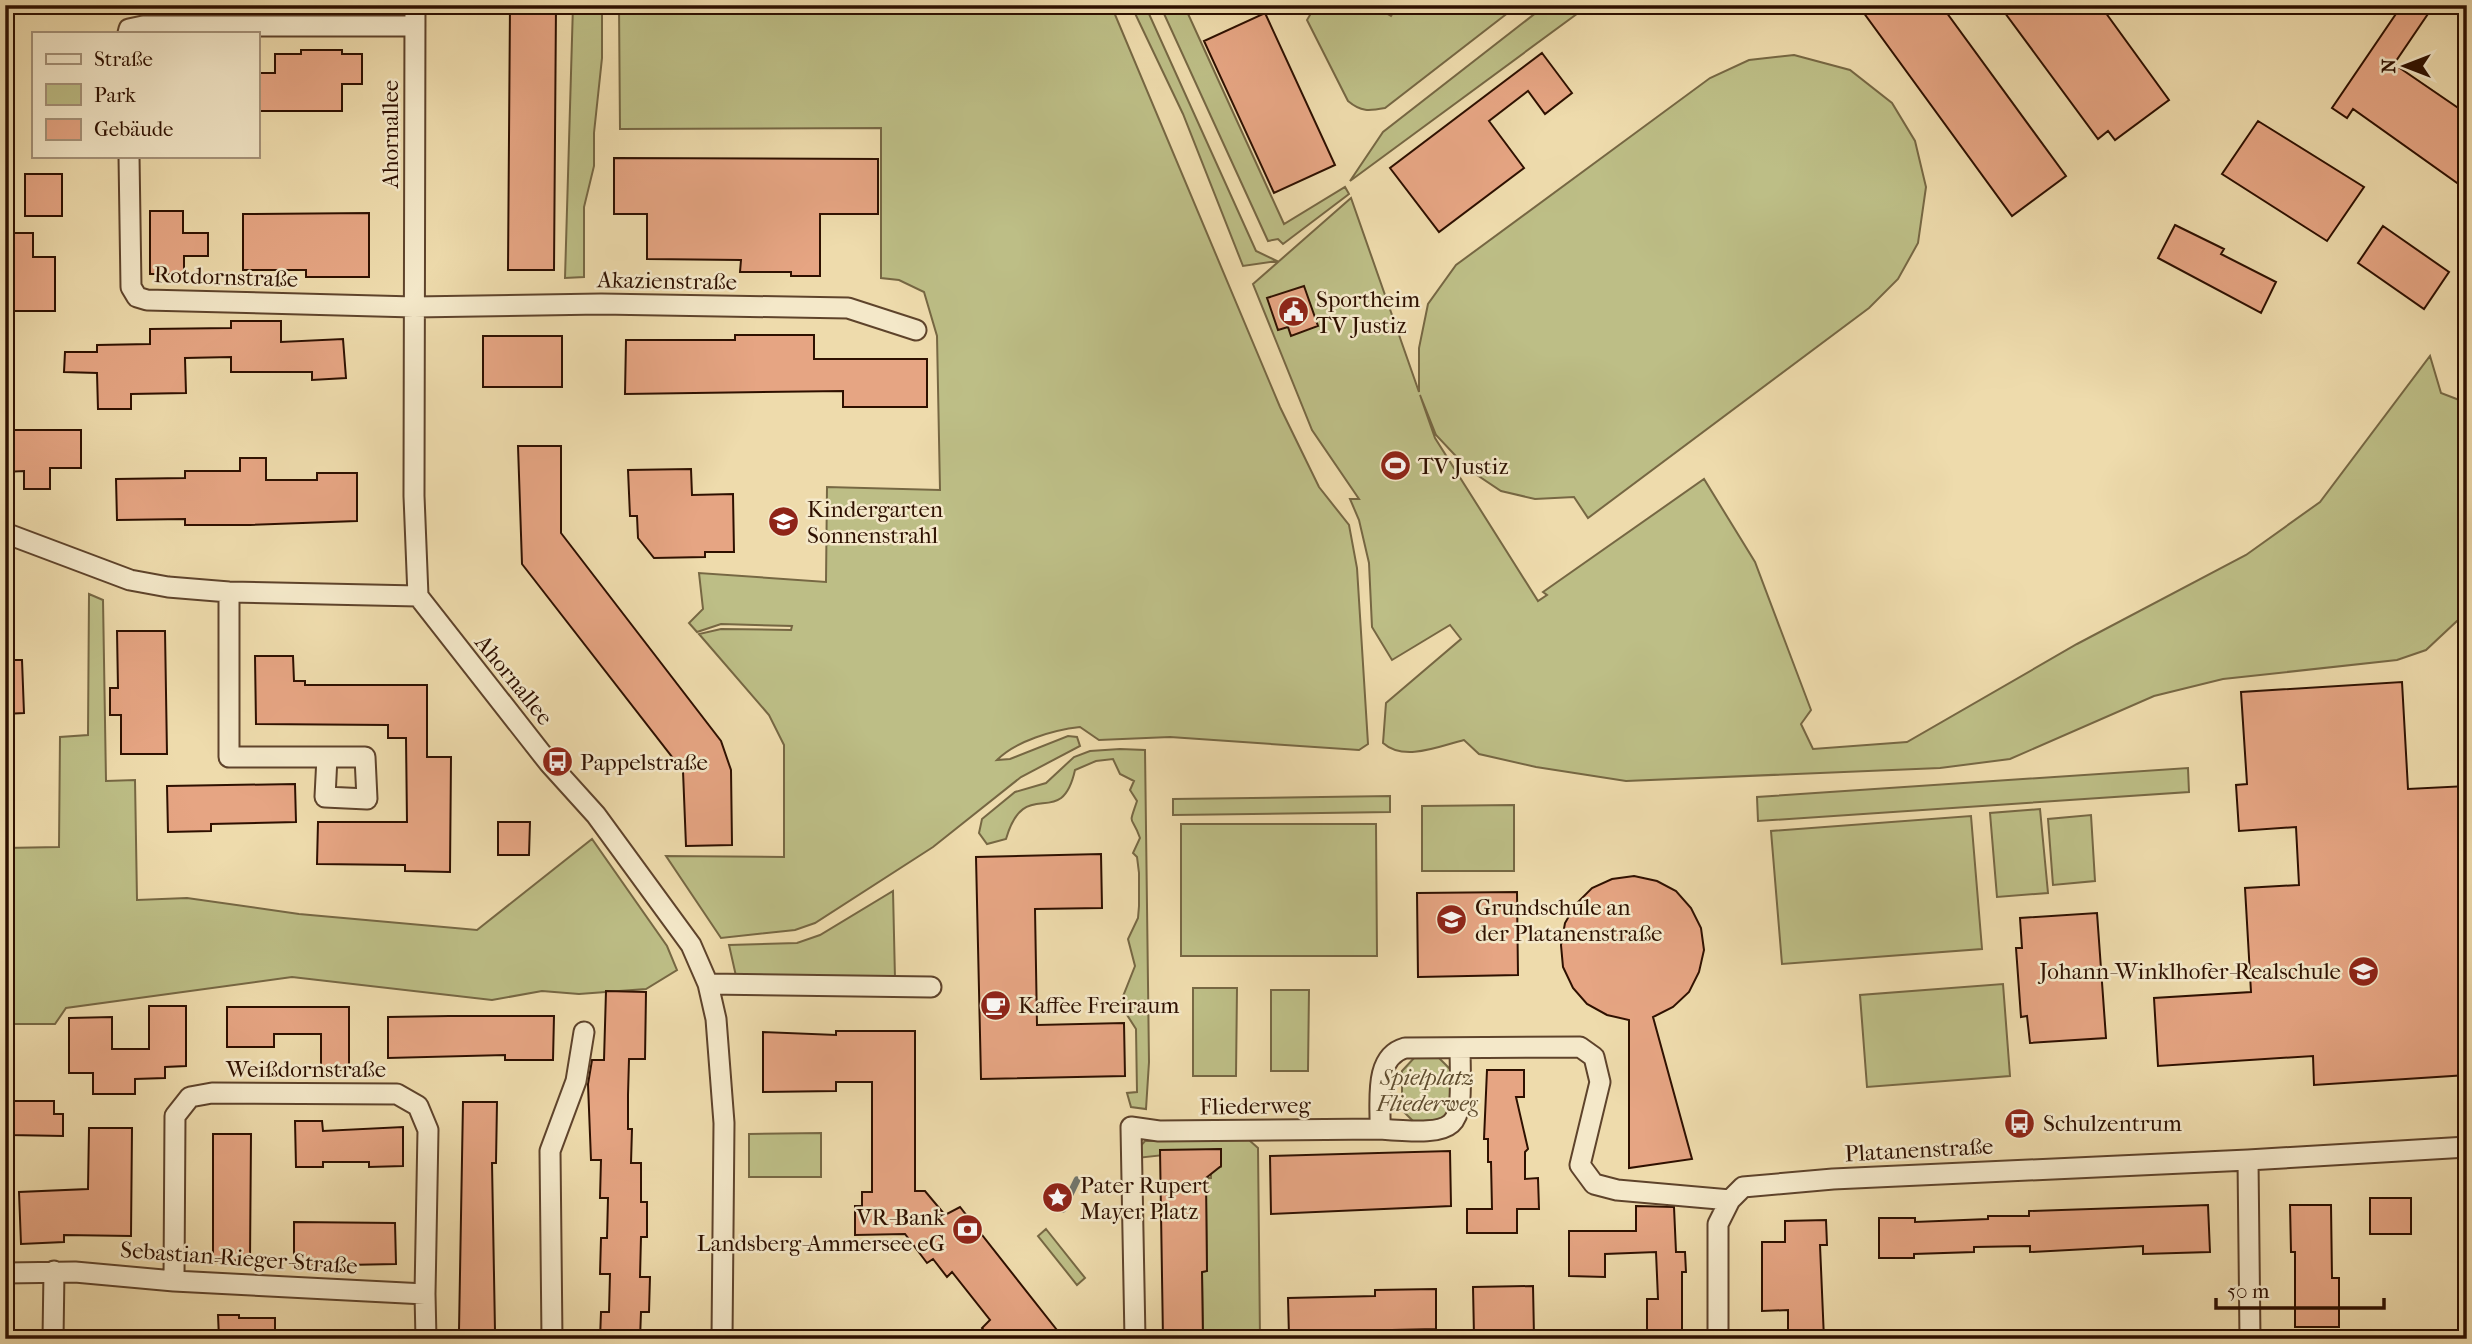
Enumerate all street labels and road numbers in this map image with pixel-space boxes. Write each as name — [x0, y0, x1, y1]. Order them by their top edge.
street label: Ahornallee — [377, 80, 404, 189]
street label: Rotdornstraße — [153, 261, 299, 293]
street label: Akazienstraße — [596, 266, 737, 296]
street label: Ahornallee — [469, 629, 559, 731]
street label: Weißdornstraße — [225, 1056, 386, 1083]
street label: Fliederweg — [1199, 1092, 1311, 1120]
street label: Platanenstraße — [1844, 1133, 1994, 1167]
street label: Sebastian-Rieger-Straße — [119, 1236, 359, 1280]

